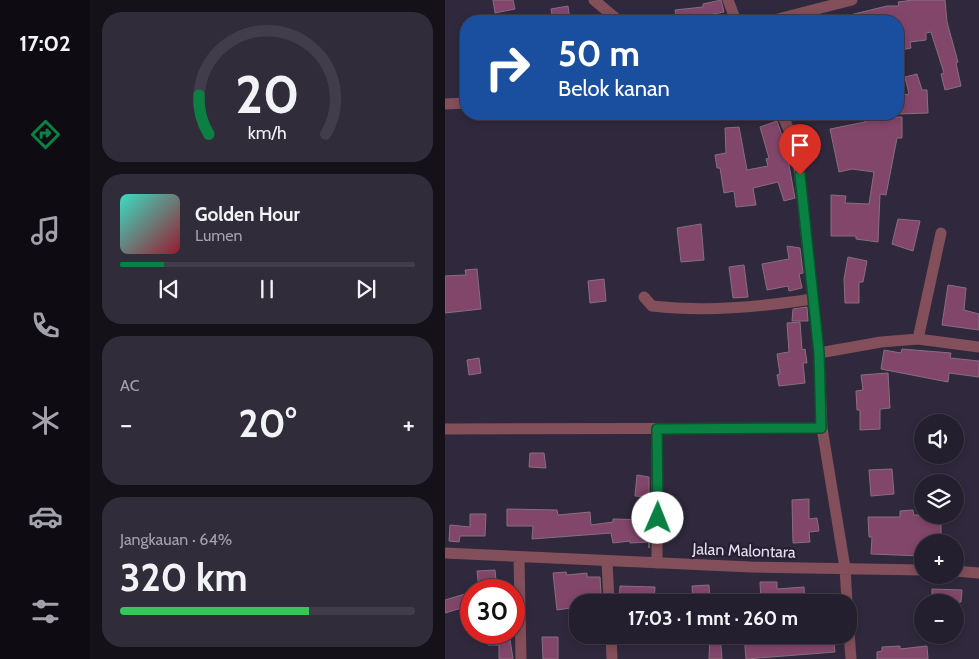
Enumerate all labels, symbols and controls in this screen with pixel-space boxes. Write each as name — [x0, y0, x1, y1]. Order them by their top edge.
text: 17:02 — [19, 30, 71, 57]
text: 50 m — [558, 32, 640, 75]
icon: right — [475, 35, 540, 100]
text: 20 — [235, 63, 300, 126]
text: Belok kanan — [558, 75, 670, 102]
icon: directions — [28, 117, 63, 152]
text: km/h — [248, 122, 287, 143]
pin — [779, 124, 821, 175]
icon: arrive — [786, 131, 814, 159]
text: Golden Hour — [195, 203, 300, 226]
icon: music — [28, 213, 63, 248]
text: Lumen — [195, 226, 242, 245]
icon: previous — [155, 275, 183, 303]
icon: pause — [253, 275, 281, 303]
icon: next — [352, 275, 380, 303]
icon: phone — [28, 308, 63, 343]
text: AC — [120, 376, 140, 395]
text: 20° — [239, 400, 296, 447]
icon: climate — [28, 403, 63, 438]
text: − — [120, 407, 132, 441]
text: + — [403, 407, 415, 441]
map controls — [914, 414, 964, 644]
button: sound — [914, 414, 964, 464]
button: layers — [914, 474, 964, 524]
position arrow — [631, 491, 683, 543]
icon: car — [28, 499, 63, 534]
text: Jangkauan · 64% — [120, 530, 232, 549]
button: + — [914, 534, 964, 584]
street label: Jalan Malontara — [691, 539, 796, 562]
text: 320 km — [120, 554, 247, 601]
speed limit sign: 30 — [460, 579, 525, 644]
icon: filters — [28, 594, 63, 629]
button: − — [914, 594, 964, 644]
text: 17:03 · 1 mnt · 260 m — [628, 607, 798, 630]

